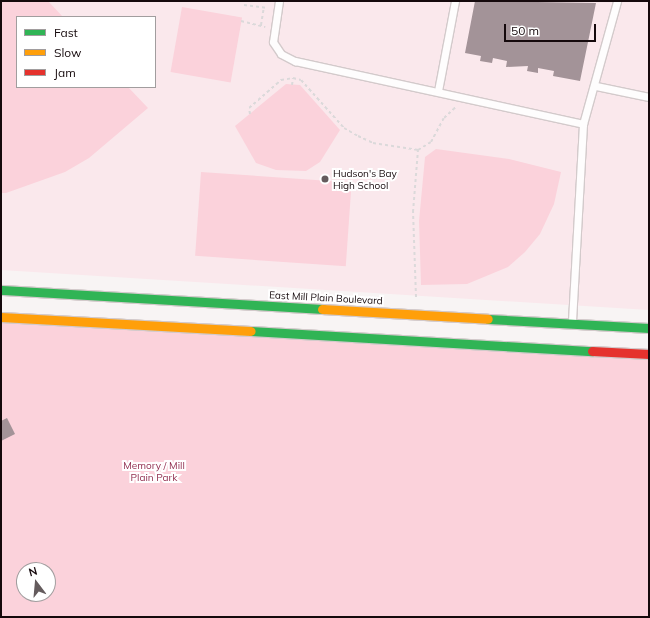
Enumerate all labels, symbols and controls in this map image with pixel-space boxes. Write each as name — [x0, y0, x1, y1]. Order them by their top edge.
legend — [16, 16, 156, 88]
scale bar — [506, 16, 598, 42]
text: 50 m — [511, 23, 539, 38]
text: Fast — [54, 25, 78, 40]
text: Slow — [54, 45, 82, 60]
text: Jam — [54, 65, 76, 80]
place label: Hudson's Bay High School — [333, 167, 397, 190]
marker: Hudson's Bay High School — [320, 174, 330, 184]
street label: East Mill Plain Boulevard — [269, 289, 383, 307]
park label: Memory / Mill Plain Park — [123, 459, 185, 482]
north arrow — [16, 562, 56, 602]
text: N — [27, 564, 39, 579]

